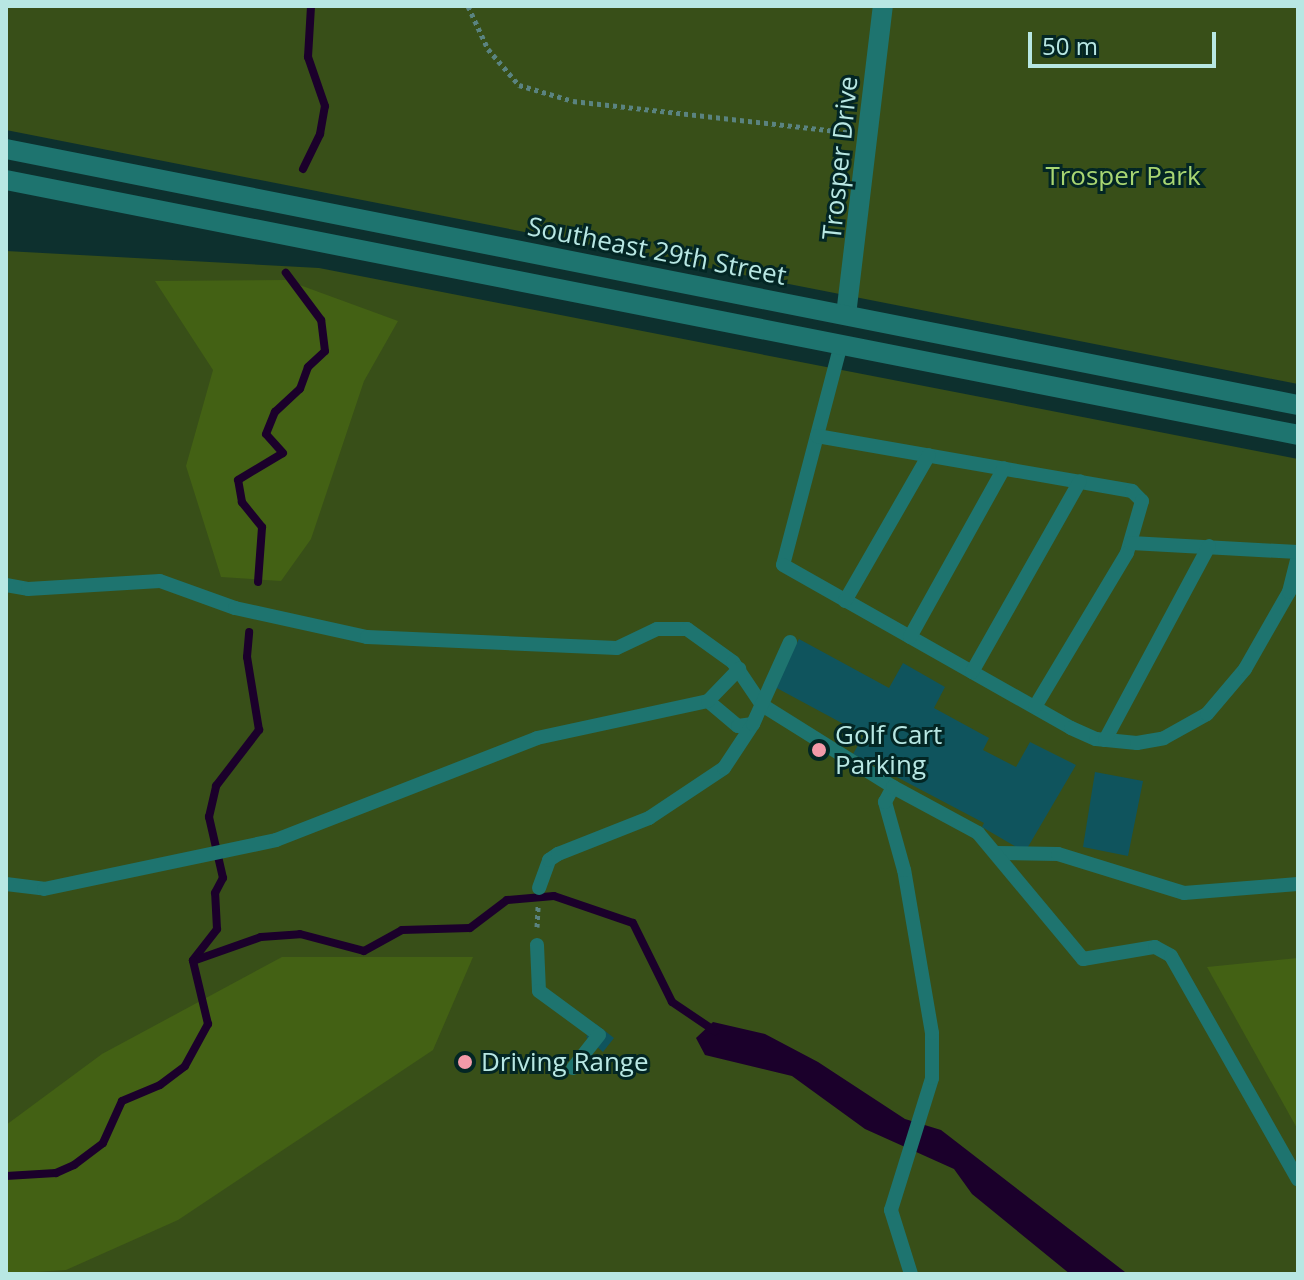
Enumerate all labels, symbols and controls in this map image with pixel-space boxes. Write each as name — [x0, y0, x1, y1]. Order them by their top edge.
scale bar — [1032, 16, 1220, 66]
text: 50 m — [1042, 29, 1098, 62]
street label: Trosper Drive — [816, 75, 864, 241]
park label: Trosper Park — [1045, 160, 1201, 192]
street label: Southeast 29th Street — [525, 211, 789, 291]
place label: Golf Cart Parking — [835, 719, 942, 780]
marker: Golf Cart Parking — [810, 741, 828, 759]
place label: Driving Range — [481, 1046, 649, 1078]
marker: Driving Range — [456, 1053, 474, 1071]

